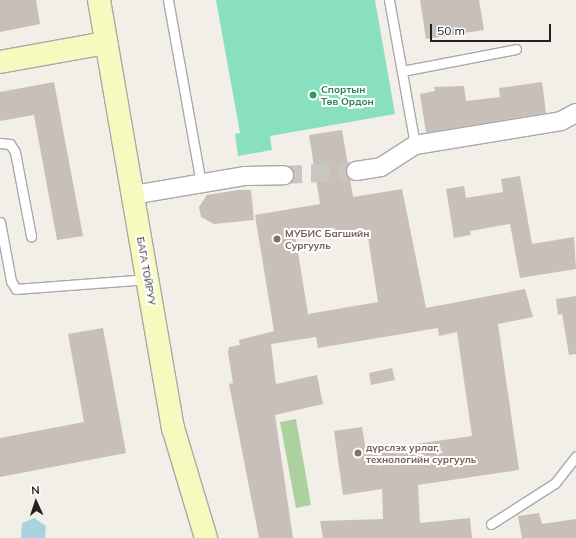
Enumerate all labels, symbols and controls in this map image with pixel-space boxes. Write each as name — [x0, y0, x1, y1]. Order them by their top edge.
scale bar — [432, 16, 553, 42]
text: 50 m — [437, 23, 465, 38]
place label: Спортын Төв Ордон — [321, 83, 374, 106]
marker: Спортын Төв Ордон — [308, 90, 318, 100]
place label: МУБИС Багшийн Сургууль — [285, 227, 369, 250]
marker: МУБИС Багшийн Сургууль — [272, 234, 282, 244]
street label: БАГА ТОЙРУУ — [134, 236, 158, 306]
place label: дүрслэх урлаг, технологийн сургууль — [366, 441, 476, 464]
marker: дүрслэх урлаг, технологийн сургууль — [353, 448, 363, 458]
north arrow — [16, 482, 56, 522]
text: N — [31, 483, 40, 497]

